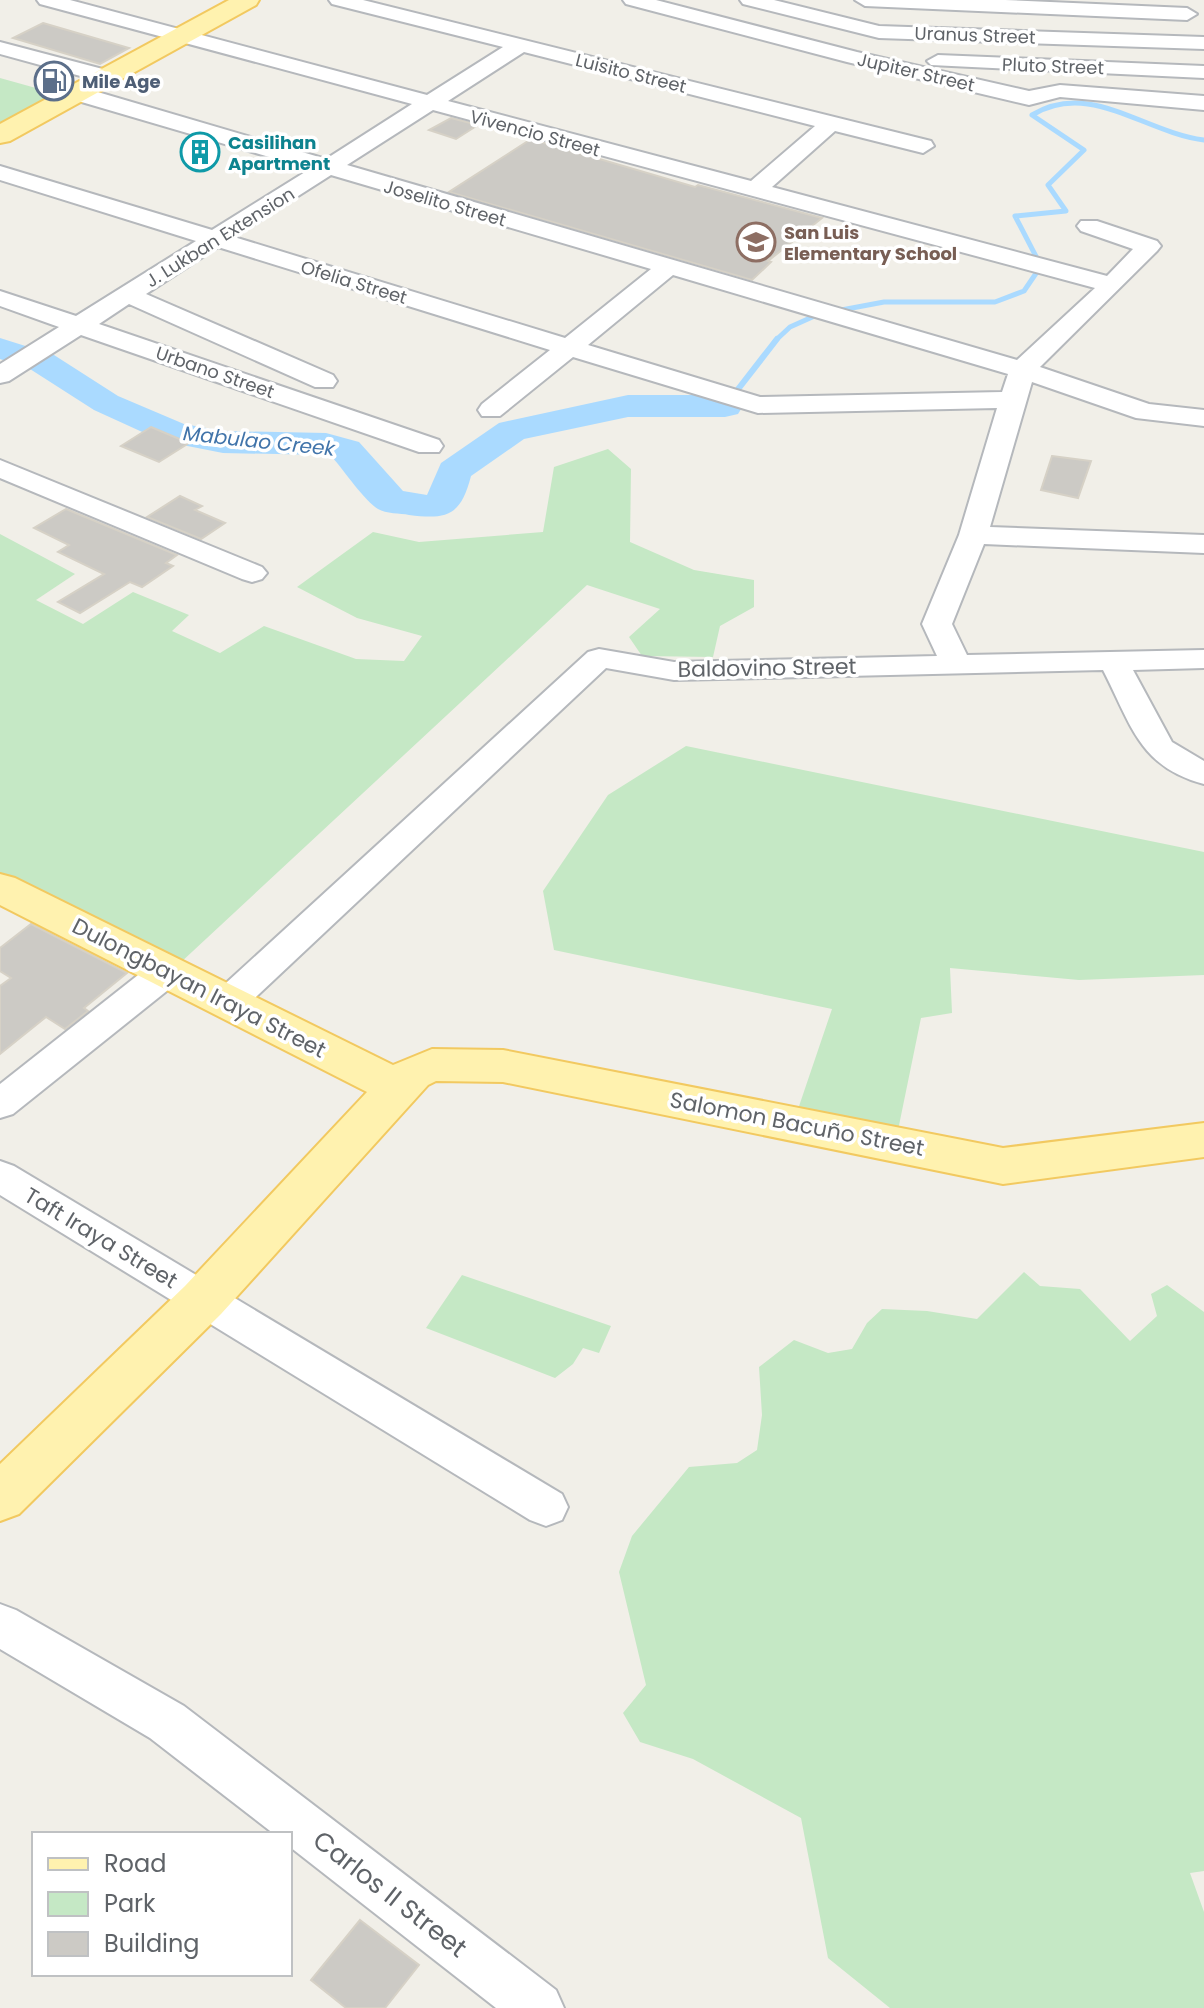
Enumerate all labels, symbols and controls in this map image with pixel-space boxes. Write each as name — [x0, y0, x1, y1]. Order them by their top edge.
street label: Uranus Street — [914, 20, 1036, 50]
street label: Jupiter Street — [855, 46, 977, 98]
street label: Luisito Street — [573, 47, 689, 99]
street label: Pluto Street — [1002, 52, 1104, 80]
fuel station icon: Mile Age — [33, 60, 75, 102]
place label: Mile Age — [82, 69, 161, 94]
street label: Vivencio Street — [467, 104, 603, 162]
place label: Casilihan Apartment — [228, 130, 330, 176]
building icon: Casilihan Apartment — [179, 131, 221, 173]
street label: Joselito Street — [381, 174, 509, 232]
street label: J. Lukban Extension — [141, 181, 299, 293]
place label: San Luis Elementary School — [784, 220, 957, 266]
school or university icon: San Luis Elementary School — [735, 221, 777, 263]
street label: Ofelia Street — [298, 254, 410, 310]
street label: Urbano Street — [152, 340, 278, 404]
water label: Mabulao Creek — [182, 419, 338, 463]
street label: Baldovino Street — [677, 651, 857, 685]
street label: Dulongbayan Iraya Street — [67, 910, 331, 1066]
street label: Salomon Bacuño Street — [667, 1084, 927, 1164]
street label: Taft Iraya Street — [18, 1180, 184, 1296]
street label: Carlos II Street — [305, 1822, 475, 1966]
legend — [32, 1832, 292, 1976]
text: Road — [104, 1847, 166, 1880]
text: Park — [104, 1887, 156, 1920]
text: Building — [104, 1927, 200, 1960]

